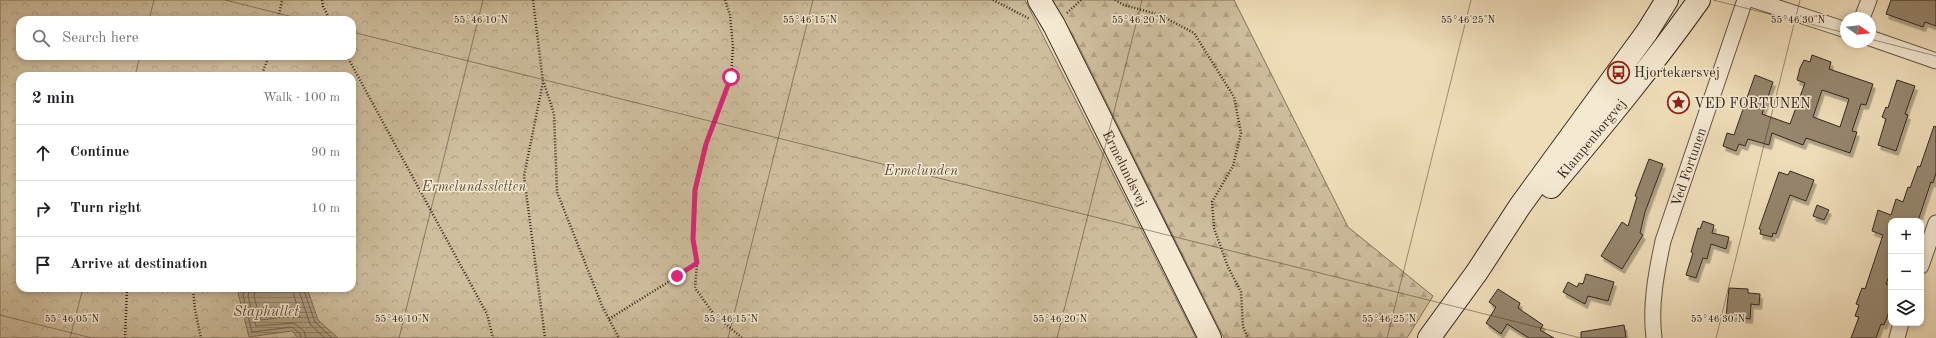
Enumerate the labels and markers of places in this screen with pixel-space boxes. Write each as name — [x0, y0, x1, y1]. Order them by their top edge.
bus stop icon: Hjortekærsvej — [1605, 59, 1631, 85]
place label: Hjortekærsvej — [1634, 66, 1720, 80]
place icon: VED FORTUNEN — [1666, 90, 1692, 116]
place label: VED FORTUNEN — [1694, 97, 1811, 111]

